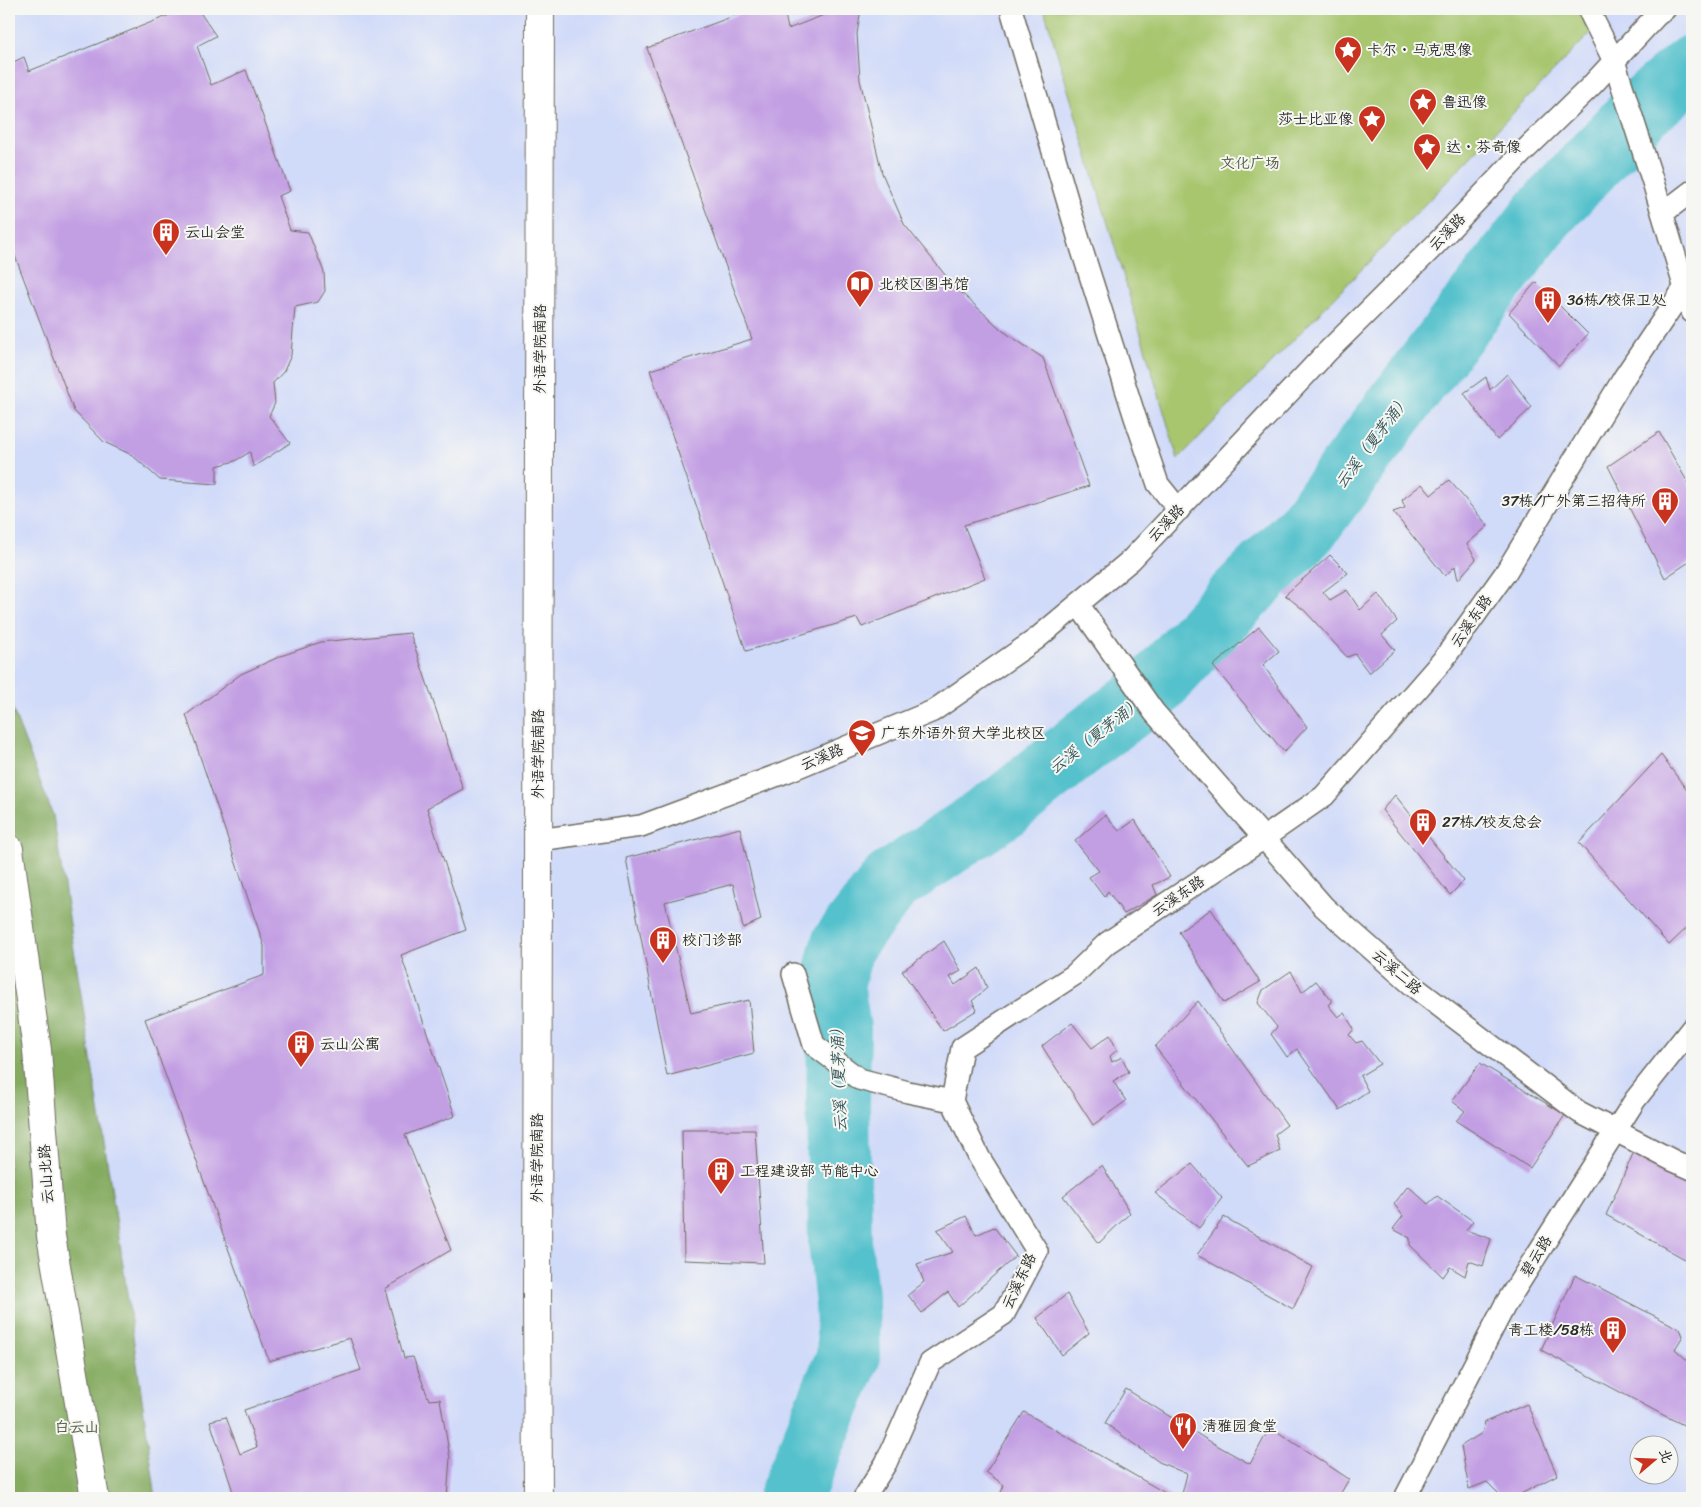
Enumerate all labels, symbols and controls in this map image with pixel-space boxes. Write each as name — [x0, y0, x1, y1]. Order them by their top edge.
place icon: 卡尔・马克思像 — [1333, 35, 1363, 74]
place label: 卡尔・马克思像 — [1367, 37, 1472, 63]
place icon: 鲁迅像 — [1408, 87, 1438, 126]
place label: 鲁迅像 — [1442, 89, 1487, 115]
place icon: 莎士比亚像 — [1357, 104, 1387, 143]
place label: 莎士比亚像 — [1278, 106, 1353, 132]
place icon: 达・芬奇像 — [1412, 132, 1442, 171]
place label: 达・芬奇像 — [1446, 134, 1521, 160]
park label: 文化广场 — [1220, 150, 1280, 176]
street label: 云溪路 — [1422, 207, 1472, 257]
building icon: 云山会堂 — [151, 217, 181, 256]
place label: 云山会堂 — [185, 219, 245, 245]
library icon: 北校区图书馆 — [845, 269, 875, 308]
place label: 北校区图书馆 — [879, 271, 969, 297]
building icon: 36栋/校保卫处 — [1533, 285, 1563, 324]
place label: 36栋/校保卫处 — [1567, 287, 1666, 313]
street label: 外语学院南路 — [527, 304, 553, 394]
water label: 云溪（夏茅涌） — [1327, 388, 1418, 495]
building icon: 37栋/广外第三招待所 — [1650, 486, 1680, 525]
place label: 37栋/广外第三招待所 — [1502, 488, 1646, 514]
street label: 云溪路 — [1141, 498, 1191, 548]
street label: 云溪东路 — [1443, 589, 1499, 653]
water label: 云溪（夏茅涌） — [1042, 689, 1148, 781]
street label: 外语学院南路 — [525, 709, 551, 799]
school or university icon: 广东外语外贸大学北校区 — [847, 718, 877, 757]
place label: 广东外语外贸大学北校区 — [881, 720, 1046, 746]
street label: 云溪路 — [796, 736, 848, 778]
building icon: 27栋/校友总会 — [1408, 807, 1438, 846]
place label: 27栋/校友总会 — [1442, 809, 1542, 835]
street label: 云溪东路 — [1146, 868, 1210, 924]
building icon: 校门诊部 — [648, 925, 678, 964]
place label: 校门诊部 — [682, 927, 742, 953]
street label: 云溪二路 — [1366, 943, 1428, 1001]
water label: 云溪（夏茅涌） — [822, 1020, 855, 1132]
building icon: 云山公寓 — [286, 1029, 316, 1068]
place label: 云山公寓 — [320, 1031, 380, 1057]
street label: 外语学院南路 — [524, 1113, 550, 1203]
street label: 云山北路 — [31, 1143, 61, 1205]
building icon: 工程建设部 节能中心 — [706, 1156, 736, 1195]
place label: 工程建设部 节能中心 — [740, 1158, 879, 1184]
street label: 碧云路 — [1513, 1230, 1559, 1282]
street label: 云溪东路 — [995, 1248, 1043, 1314]
building icon: 青工楼/58栋 — [1598, 1315, 1628, 1354]
place label: 青工楼/58栋 — [1508, 1317, 1594, 1343]
restaurant icon: 清雅园食堂 — [1168, 1411, 1198, 1450]
place label: 清雅园食堂 — [1202, 1413, 1277, 1439]
park label: 白云山 — [54, 1414, 100, 1440]
north arrow — [1628, 1434, 1678, 1484]
text: 北 — [1652, 1445, 1680, 1467]

